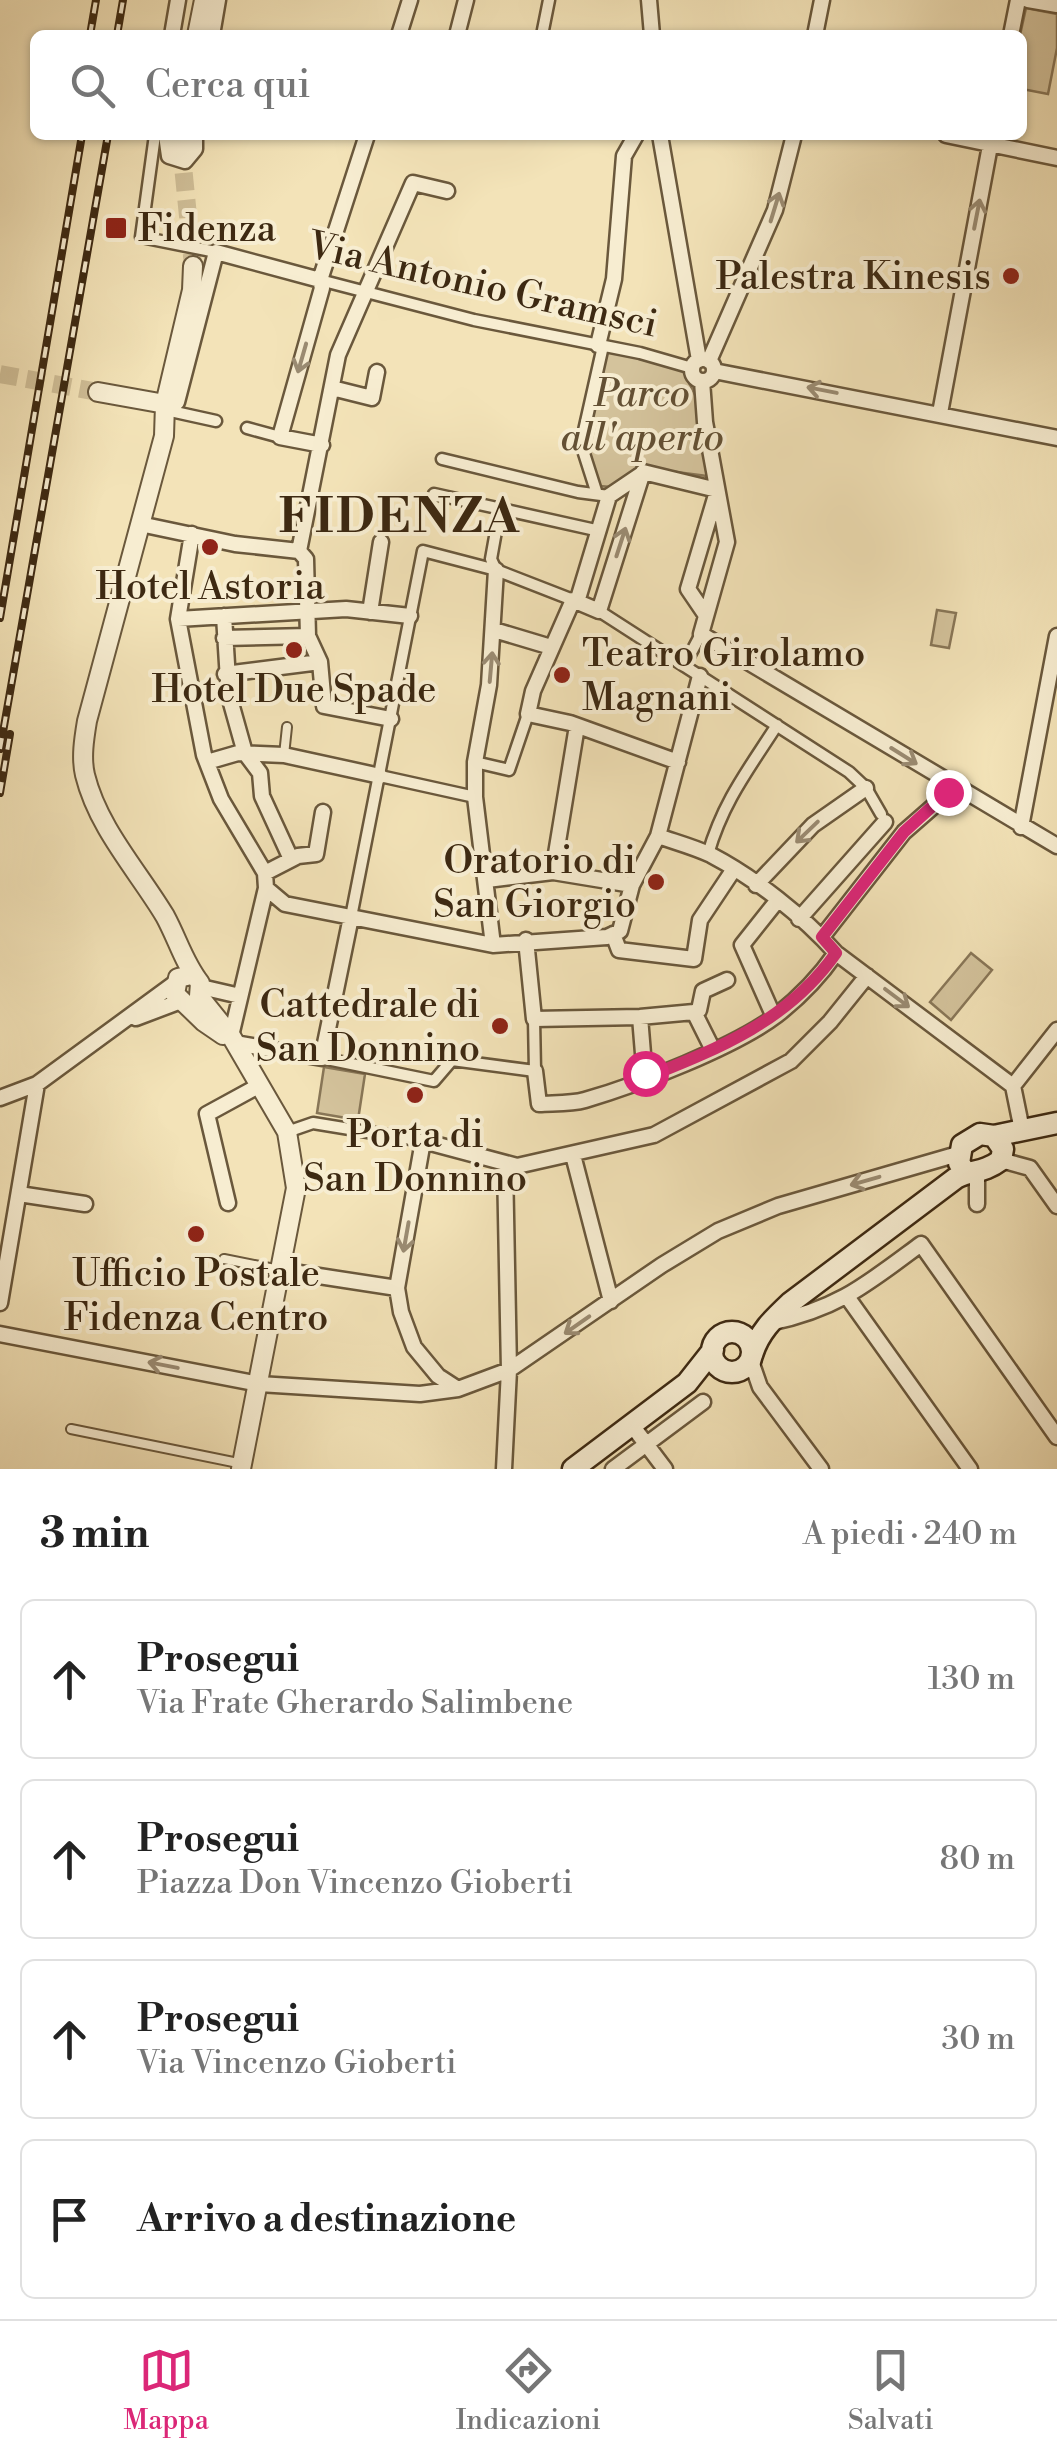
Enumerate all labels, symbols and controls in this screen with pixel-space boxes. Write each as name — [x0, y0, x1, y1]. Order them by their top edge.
search box — [30, 30, 1027, 140]
icon: search — [65, 58, 120, 113]
text: Cerca qui — [145, 62, 310, 109]
one-way arrow — [767, 192, 785, 224]
one-way arrow — [969, 199, 988, 231]
place label: Fidenza — [138, 206, 277, 253]
marker: Fidenza — [103, 215, 129, 241]
street label: Via Antonio Gramsci — [302, 222, 662, 349]
place label: Palestra Kinesis — [716, 254, 991, 301]
marker: Palestra Kinesis — [1000, 265, 1022, 287]
one-way arrow — [292, 342, 310, 373]
park label: Parco all'aperto — [560, 371, 724, 462]
one-way arrow — [807, 380, 839, 399]
district label: FIDENZA — [279, 488, 521, 548]
one-way arrow — [613, 526, 631, 558]
marker: Hotel Astoria — [199, 536, 221, 558]
place label: Hotel Astoria — [95, 564, 325, 611]
place label: Teatro Girolamo Magnani — [582, 631, 865, 722]
marker: Hotel Due Spade — [283, 639, 305, 661]
one-way arrow — [481, 651, 500, 683]
marker: Teatro Girolamo Magnani — [551, 664, 573, 686]
place label: Hotel Due Spade — [152, 667, 436, 714]
one-way arrow — [890, 746, 918, 766]
route end — [926, 770, 972, 816]
one-way arrow — [796, 820, 820, 844]
place label: Oratorio di San Giorgio — [433, 838, 636, 929]
marker: Oratorio di San Giorgio — [645, 871, 667, 893]
place label: Cattedrale di San Donnino — [256, 982, 480, 1073]
one-way arrow — [883, 988, 910, 1009]
marker: Cattedrale di San Donnino — [489, 1015, 511, 1037]
route start — [623, 1051, 669, 1097]
marker: Porta di San Donnino — [404, 1084, 426, 1106]
place label: Porta di San Donnino — [303, 1112, 527, 1203]
one-way arrow — [849, 1173, 881, 1191]
one-way arrow — [396, 1220, 415, 1253]
marker: Ufficio Postale Fidenza Centro — [185, 1223, 207, 1245]
place label: Ufficio Postale Fidenza Centro — [64, 1251, 328, 1342]
one-way arrow — [563, 1314, 591, 1335]
one-way arrow — [148, 1355, 180, 1374]
text: 3 min — [40, 1508, 149, 1561]
text: A piedi · 240 m — [803, 1514, 1017, 1554]
text: Prosegui — [137, 1636, 299, 1683]
icon: ahead — [42, 1652, 97, 1707]
text: 130 m — [928, 1659, 1015, 1699]
text: Via Frate Gherardo Salimbene — [137, 1683, 573, 1723]
text: Prosegui — [137, 1816, 299, 1863]
icon: ahead — [42, 1832, 97, 1887]
text: 80 m — [940, 1839, 1015, 1879]
text: Piazza Don Vincenzo Gioberti — [137, 1863, 573, 1903]
text: Prosegui — [137, 1996, 299, 2043]
icon: ahead — [42, 2012, 97, 2067]
text: 30 m — [941, 2019, 1015, 2059]
text: Via Vincenzo Gioberti — [137, 2043, 457, 2083]
icon: arrive — [42, 2192, 97, 2247]
text: Arrivo a destinazione — [137, 2196, 516, 2243]
tab: Mappa — [123, 2343, 209, 2438]
tab: Indicazioni — [456, 2343, 601, 2438]
tab: Salvati — [848, 2343, 934, 2438]

